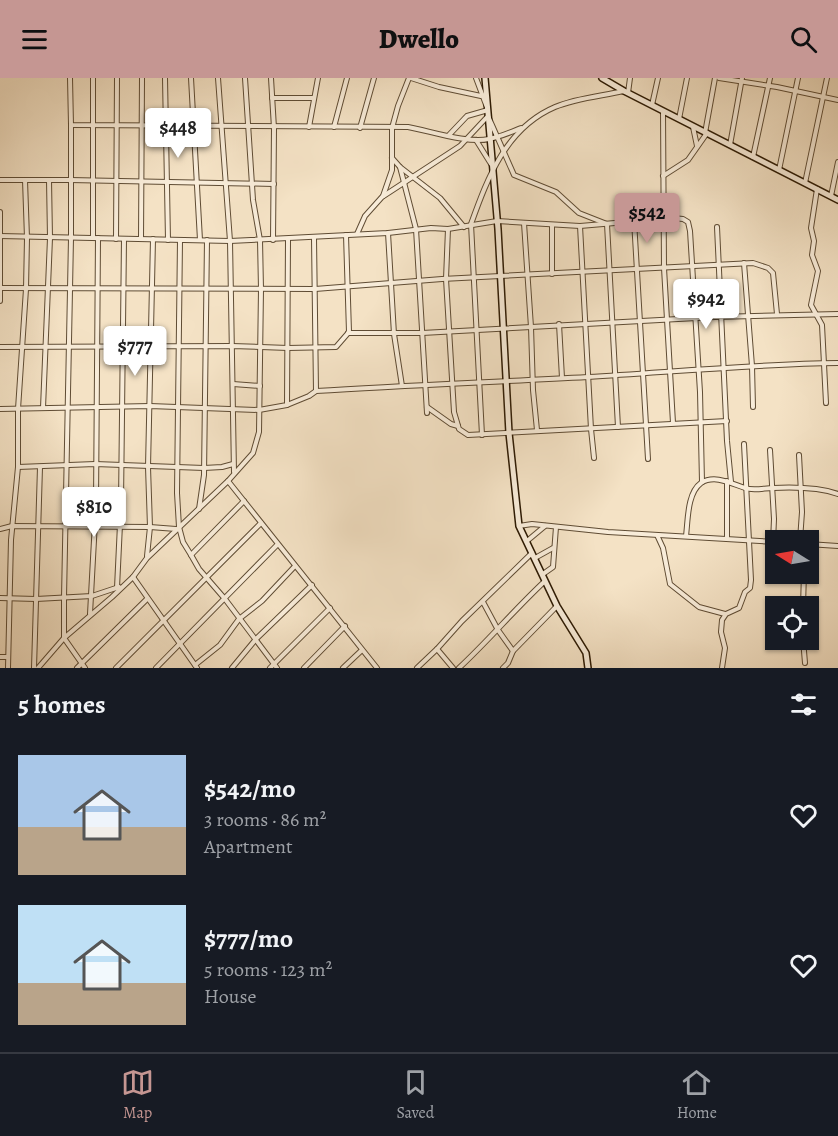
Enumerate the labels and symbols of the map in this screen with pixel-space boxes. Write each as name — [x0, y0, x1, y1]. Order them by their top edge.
pin: $448 — [142, 108, 214, 159]
pin: $542 — [611, 193, 683, 244]
pin: $942 — [670, 279, 742, 330]
pin: $777 — [99, 326, 171, 377]
pin: $810 — [58, 487, 130, 538]
north arrow — [765, 530, 819, 584]

